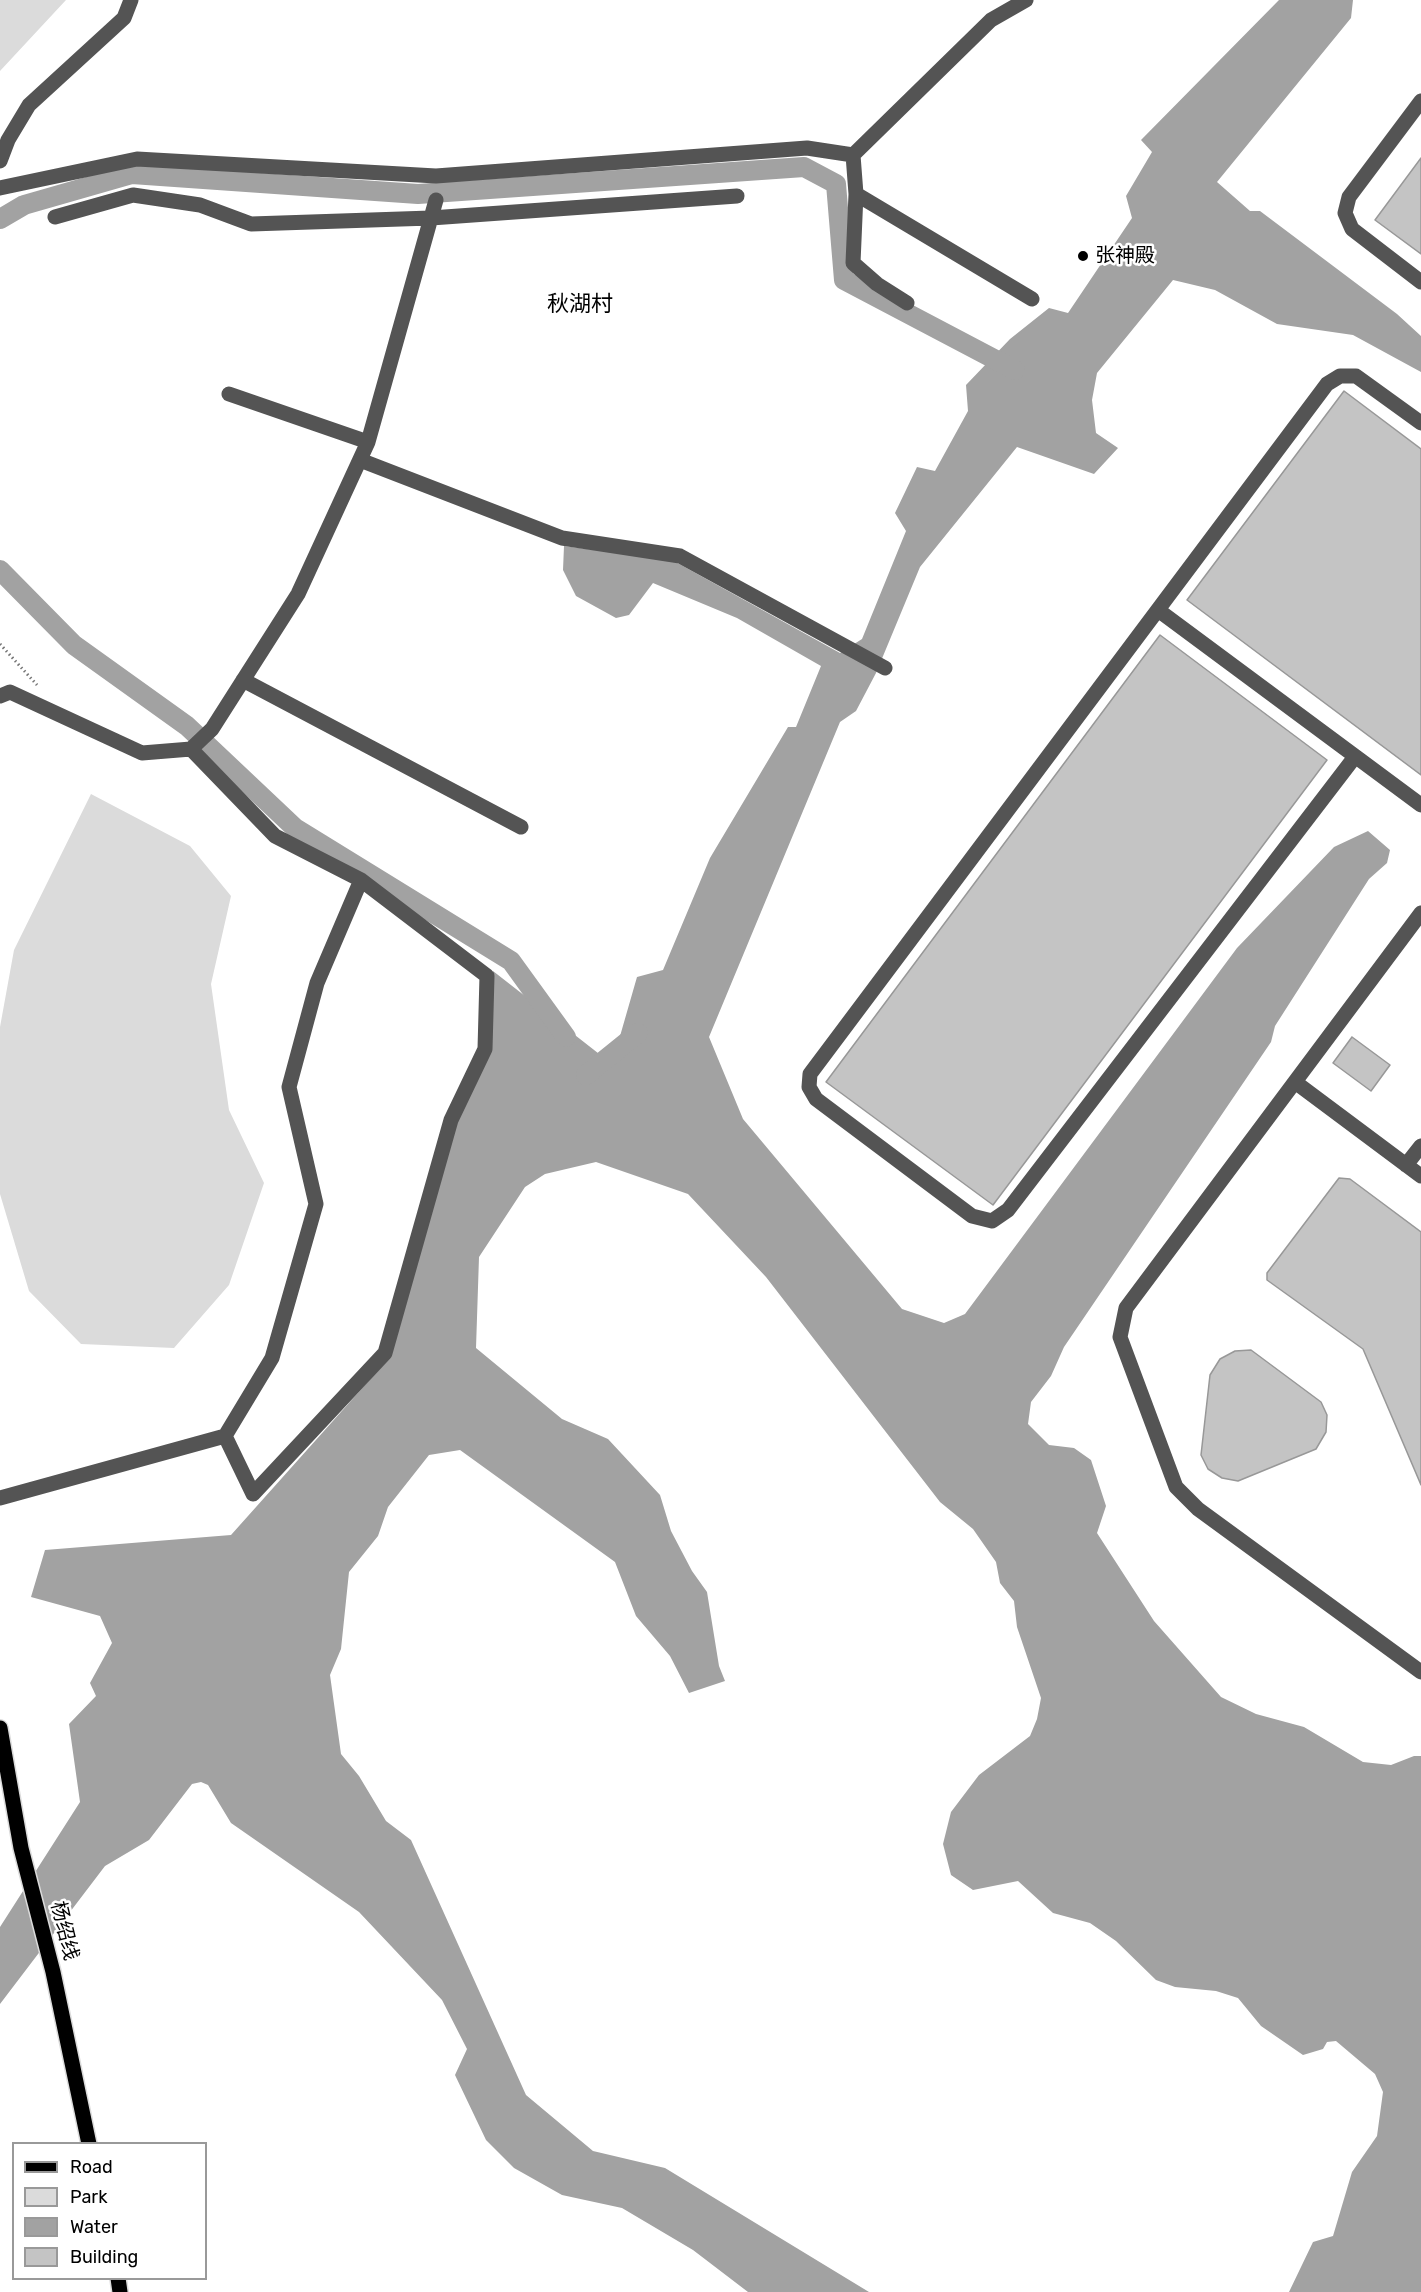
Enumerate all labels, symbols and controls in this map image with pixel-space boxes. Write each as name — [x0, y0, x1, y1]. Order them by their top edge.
place label: 张神殿 — [1095, 244, 1155, 268]
marker: 张神殿 — [1076, 249, 1090, 263]
district label: 秋湖村 — [547, 292, 613, 318]
street label: 杨绍线 — [45, 1899, 83, 1963]
legend — [12, 2142, 207, 2280]
text: Road — [70, 2156, 113, 2178]
text: Park — [70, 2186, 107, 2208]
text: Water — [70, 2216, 118, 2238]
text: Building — [70, 2246, 138, 2268]

